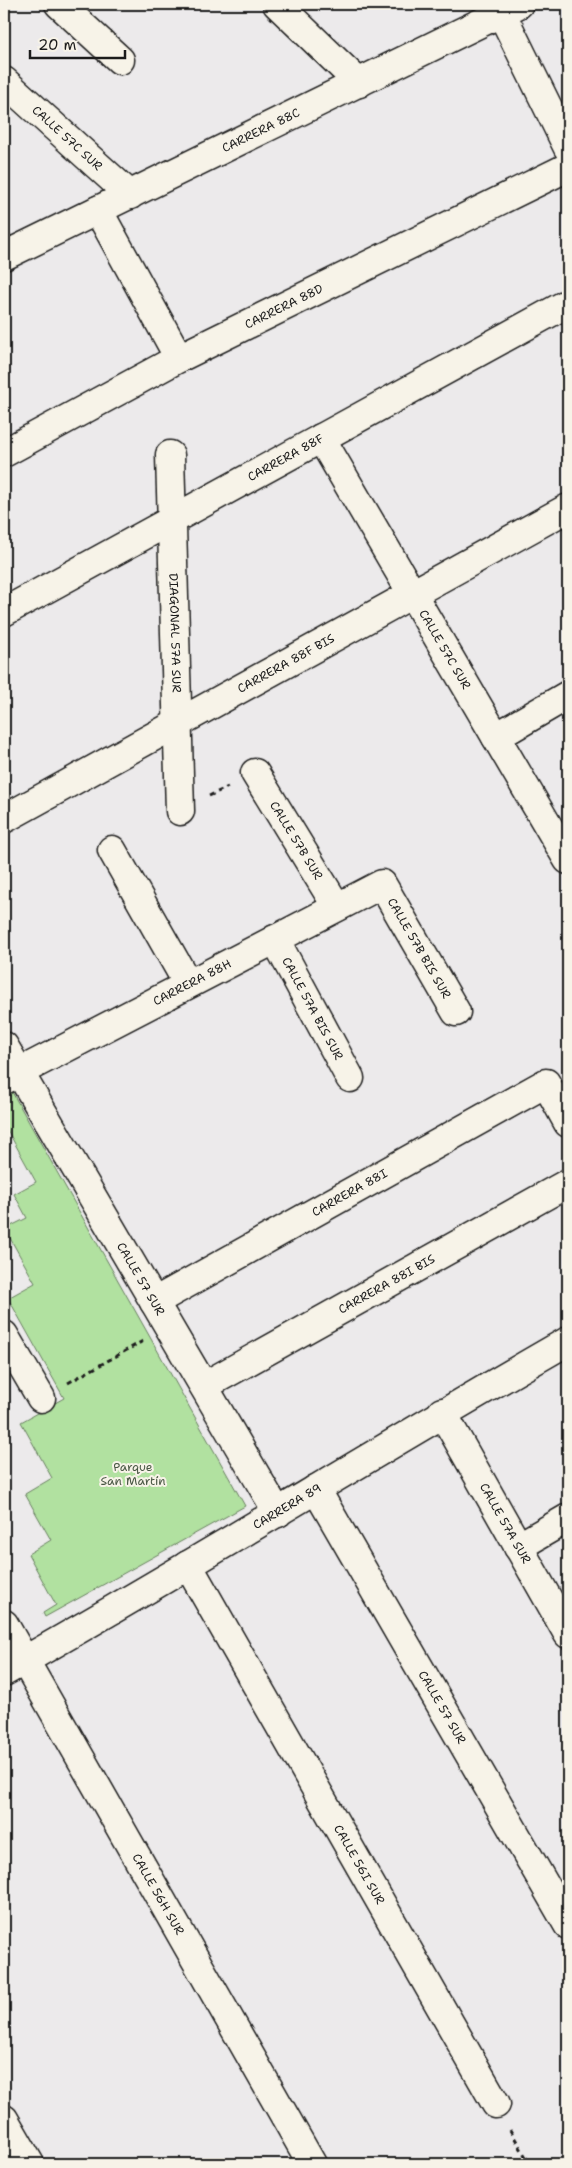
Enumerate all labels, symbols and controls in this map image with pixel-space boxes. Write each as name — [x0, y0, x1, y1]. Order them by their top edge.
scale bar — [30, 28, 125, 60]
text: 20 m — [38, 35, 77, 55]
street label: CALLE 57C SUR — [29, 102, 106, 174]
street label: CARRERA 88C — [219, 104, 302, 156]
street label: CARRERA 88D — [242, 280, 326, 332]
street label: CARRERA 88F — [245, 430, 326, 485]
street label: DIAGONAL 57A SUR — [165, 573, 185, 693]
street label: CALLE 57C SUR — [415, 607, 474, 692]
street label: CARRERA 88F BIS — [235, 630, 338, 697]
street label: CALLE 57B SUR — [266, 798, 326, 883]
street label: CALLE 57B BIS SUR — [384, 895, 454, 1001]
street label: CALLE 57A BIS SUR — [278, 954, 347, 1063]
street label: CARRERA 88H — [150, 955, 234, 1009]
street label: CARRERA 88I — [309, 1165, 390, 1220]
street label: CALLE 57 SUR — [113, 1239, 168, 1318]
street label: CARRERA 88I BIS — [335, 1251, 438, 1318]
park label: Parque San Martín — [100, 1459, 166, 1489]
street label: CARRERA 89 — [250, 1480, 324, 1533]
street label: CALLE 57A SUR — [476, 1480, 534, 1567]
street label: CALLE 57 SUR — [415, 1668, 470, 1747]
street label: CALLE 56I SUR — [330, 1822, 388, 1907]
street label: CALLE 56H SUR — [129, 1851, 188, 1938]

